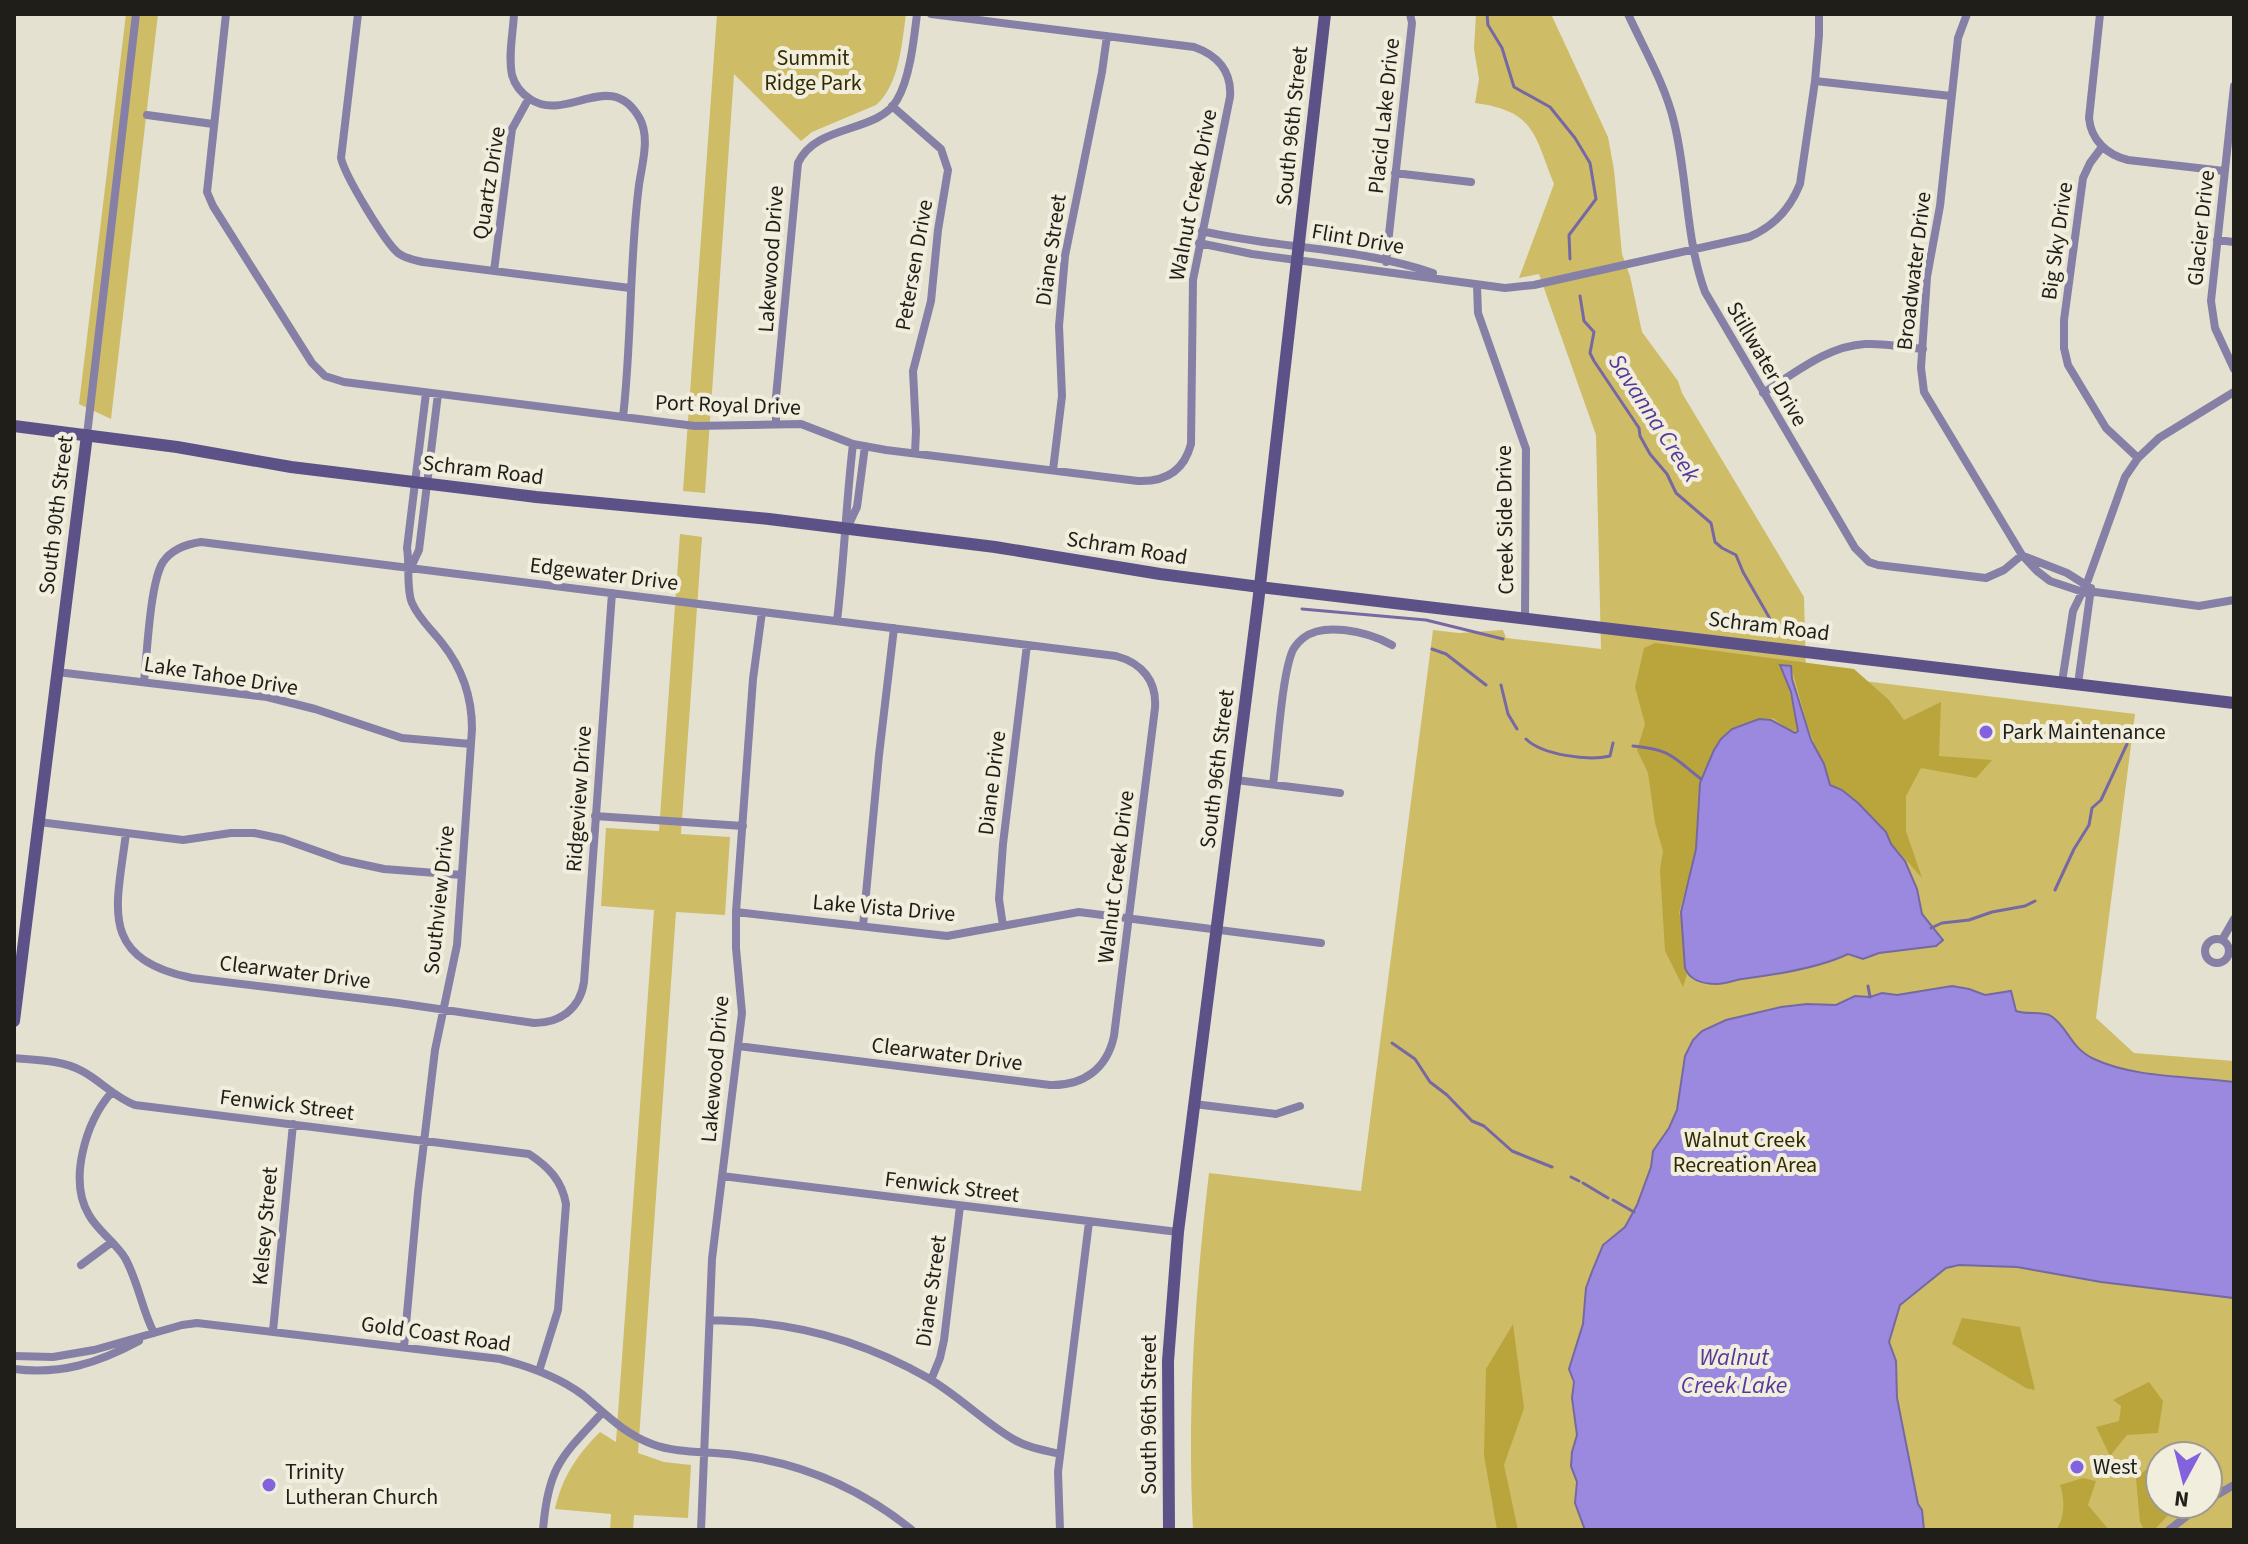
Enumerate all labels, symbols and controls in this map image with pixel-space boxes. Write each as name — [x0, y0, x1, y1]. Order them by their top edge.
street label: Placid Lake Drive — [1360, 36, 1408, 195]
park label: Summit Ridge Park — [764, 42, 862, 99]
street label: South 96th Street — [1268, 44, 1316, 207]
street label: Walnut Creek Drive — [1161, 106, 1225, 284]
street label: Quartz Drive — [464, 124, 514, 242]
street label: Glacier Drive — [2179, 168, 2223, 288]
street label: Big Sky Drive — [2033, 180, 2081, 302]
street label: Lakewood Drive — [750, 184, 792, 334]
street label: Broadwater Drive — [1888, 190, 1940, 352]
street label: Diane Street — [1027, 192, 1075, 308]
street label: Petersen Drive — [887, 197, 941, 333]
street label: Flint Drive — [1309, 215, 1407, 263]
street label: Stillwater Drive — [1718, 296, 1816, 432]
water label: Savanna Creek — [1599, 347, 1709, 490]
street label: Port Royal Drive — [654, 386, 802, 424]
street label: South 90th Street — [30, 433, 82, 596]
street label: Creek Side Drive — [1488, 445, 1522, 595]
street label: Schram Road — [421, 447, 545, 493]
street label: Schram Road — [1064, 523, 1190, 573]
street label: Edgewater Drive — [528, 549, 680, 599]
street label: Schram Road — [1707, 603, 1831, 649]
street label: Lake Tahoe Drive — [142, 648, 300, 704]
street label: South 96th Street — [1191, 687, 1243, 850]
place label: Park Maintenance — [2002, 716, 2166, 748]
marker: Park Maintenance — [1977, 723, 1995, 741]
street label: Ridgeview Drive — [558, 725, 600, 873]
street label: Diane Drive — [970, 729, 1014, 837]
street label: Walnut Creek Drive — [1090, 788, 1143, 965]
street label: Southview Drive — [415, 824, 463, 976]
street label: Lake Vista Drive — [811, 886, 957, 930]
street label: Clearwater Drive — [218, 947, 372, 997]
street label: Lakewood Drive — [693, 994, 737, 1144]
street label: Clearwater Drive — [870, 1029, 1024, 1079]
street label: Fenwick Street — [218, 1081, 357, 1129]
park label: Walnut Creek Recreation Area — [1673, 1124, 1817, 1181]
street label: Fenwick Street — [883, 1163, 1022, 1211]
street label: Kelsey Street — [244, 1165, 286, 1287]
street label: Diane Street — [907, 1233, 955, 1349]
street label: Gold Coast Road — [359, 1308, 513, 1360]
street label: South 96th Street — [1133, 1334, 1165, 1495]
water label: Walnut Creek Lake — [1681, 1340, 1787, 1403]
north arrow — [2144, 1440, 2224, 1520]
place label: West — [2093, 1451, 2138, 1483]
place label: Trinity Lutheran Church — [285, 1456, 438, 1513]
marker: West — [2068, 1458, 2086, 1476]
marker: Trinity Lutheran Church — [260, 1476, 278, 1494]
text: N — [2172, 1482, 2191, 1516]

